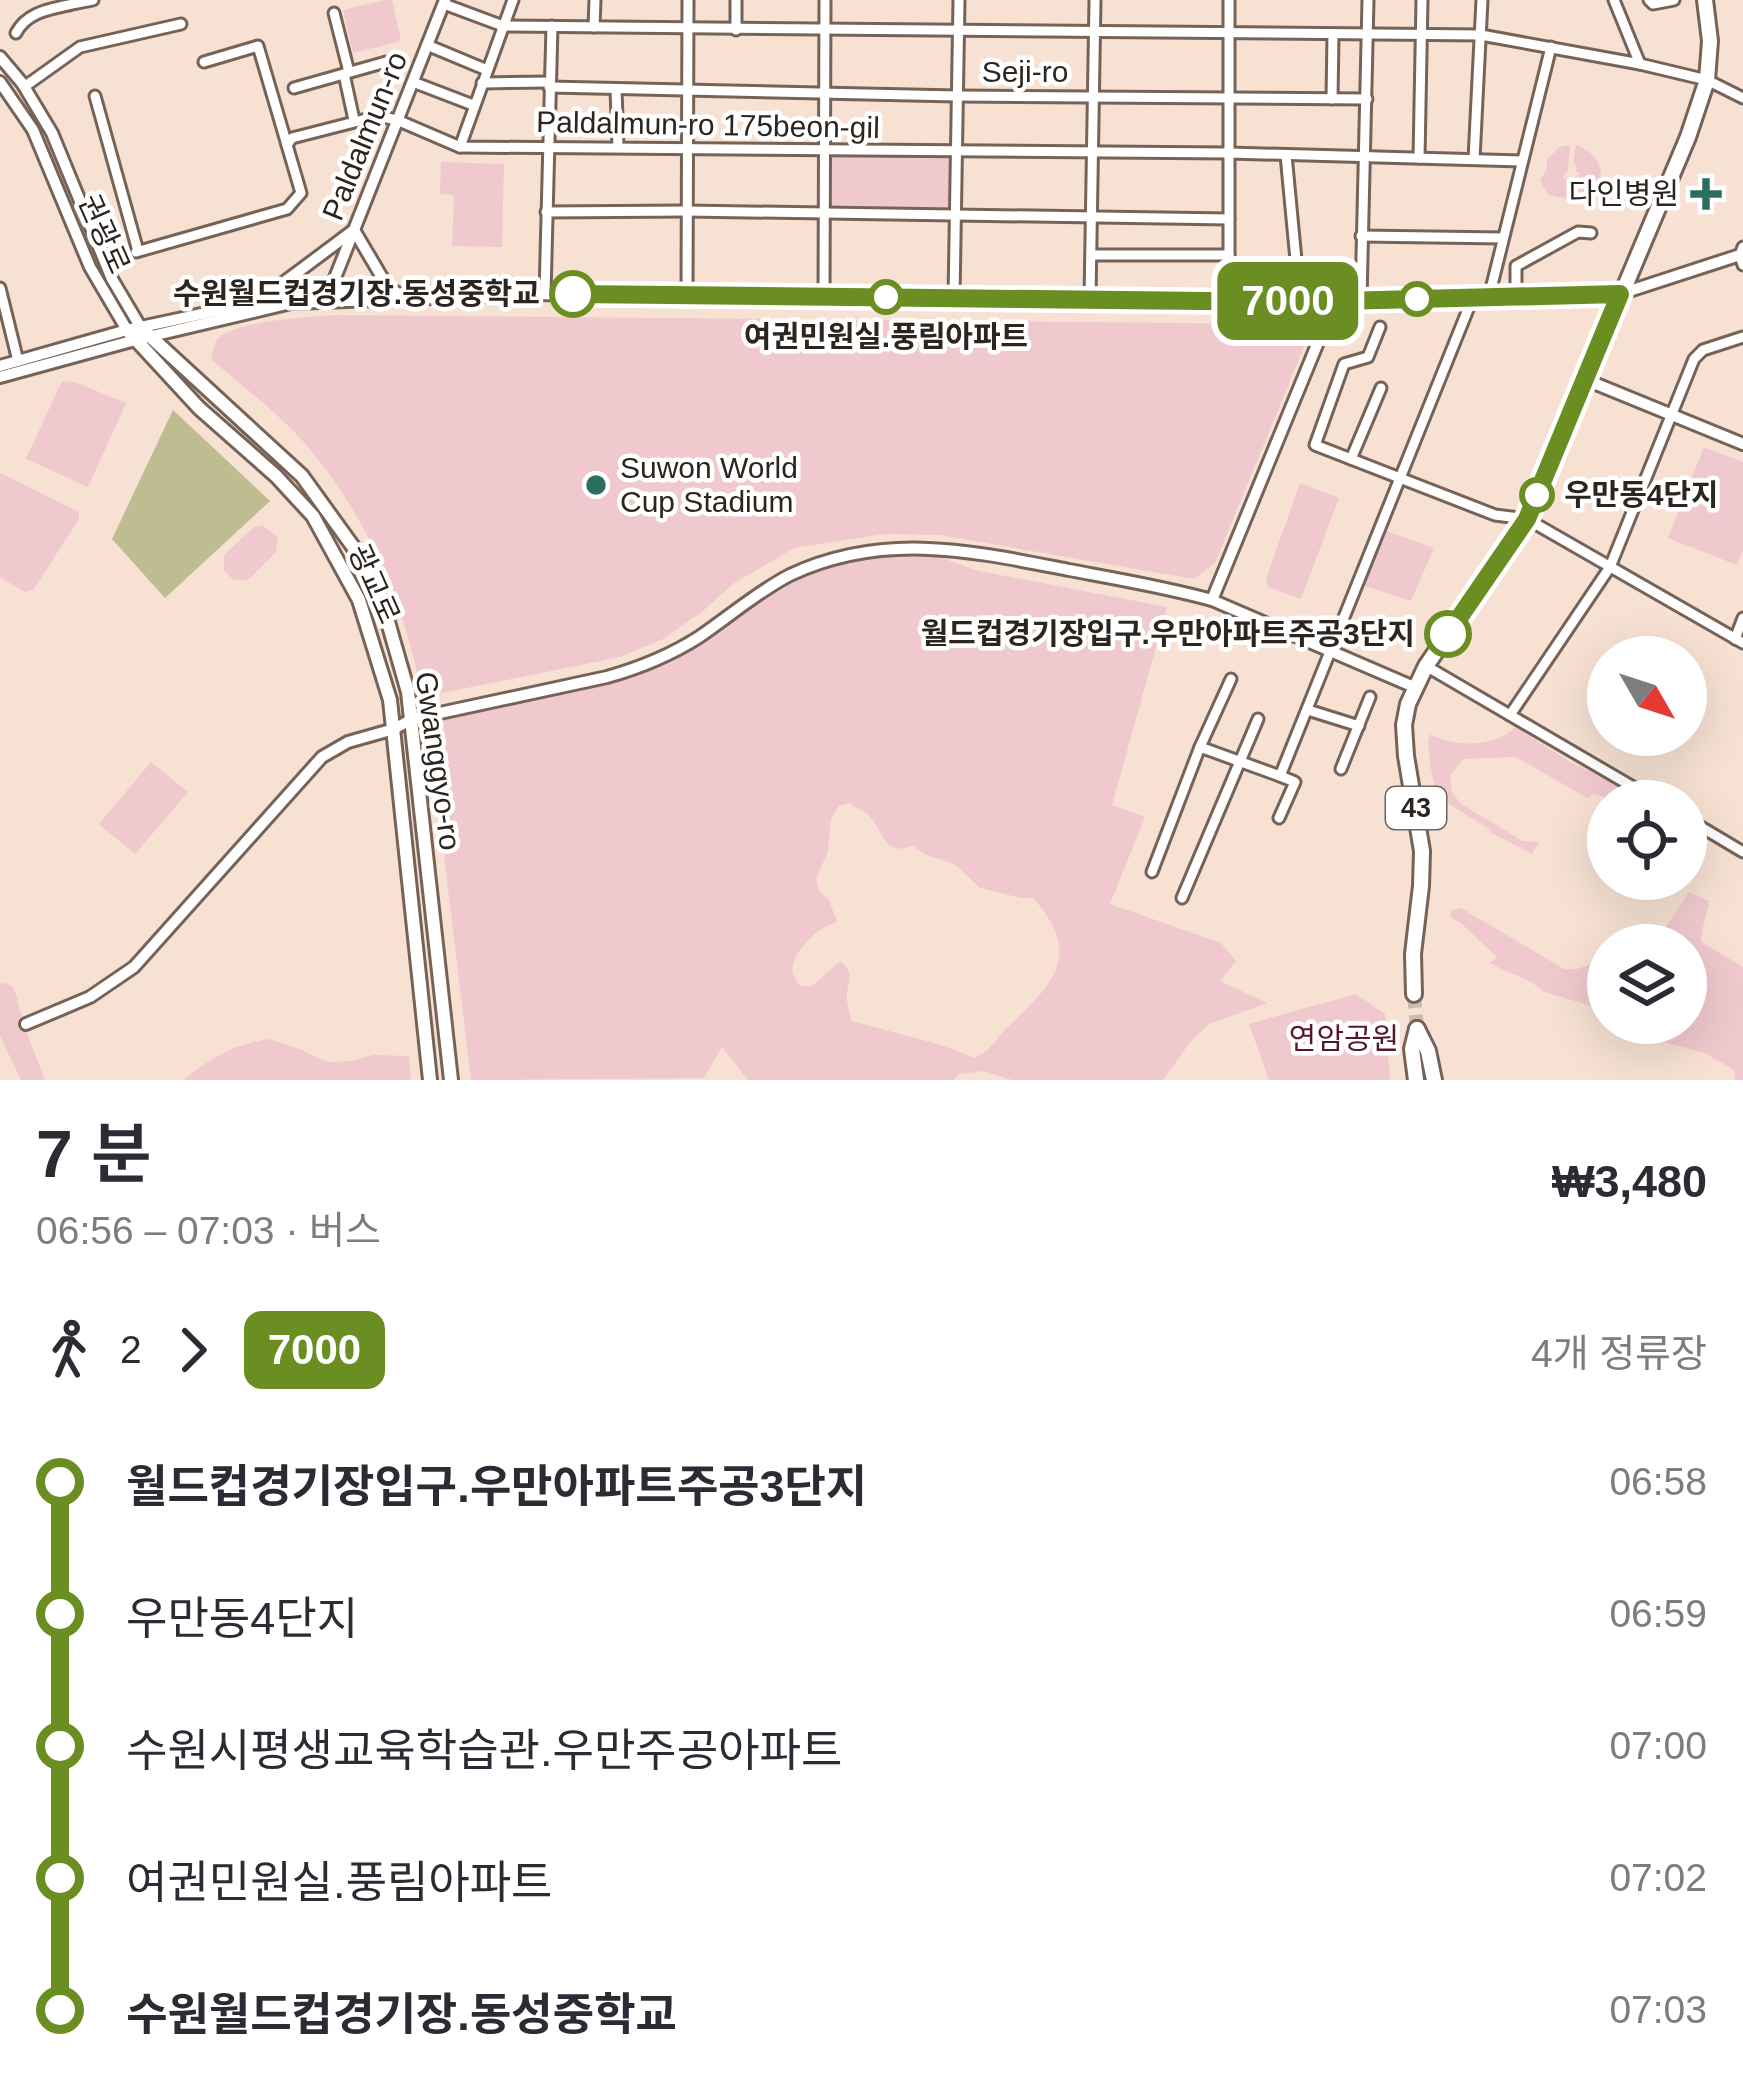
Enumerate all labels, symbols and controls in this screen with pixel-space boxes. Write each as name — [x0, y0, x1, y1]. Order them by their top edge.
street label: Paldalmun-ro — [316, 47, 413, 225]
street label: Seji-ro — [982, 55, 1068, 88]
street label: Paldalmun-ro 175beon-gil — [536, 105, 880, 144]
place label: 다인병원 — [1569, 177, 1679, 210]
marker: 다인병원 — [1690, 178, 1722, 210]
street label: 권광로 — [73, 189, 136, 278]
line badge: 7000 — [1204, 262, 1372, 340]
marker: 수원월드컵경기장.동성중학교 — [551, 272, 595, 316]
place label: 수원월드컵경기장.동성중학교 — [173, 277, 540, 310]
text: 7000 — [1241, 277, 1335, 324]
marker: 여권민원실.풍림아파트 — [870, 281, 902, 313]
unlabelled marker — [1401, 283, 1433, 315]
place label: 여권민원실.풍림아파트 — [744, 320, 1028, 353]
place label: Suwon World Cup Stadium — [620, 451, 798, 518]
marker: Suwon World Cup Stadium — [583, 472, 609, 498]
place label: 우만동4단지 — [1564, 478, 1719, 511]
marker: 우만동4단지 — [1521, 479, 1553, 511]
street label: 광교로 — [343, 539, 406, 628]
marker: 월드컵경기장입구.우만아파트주공3단지 — [1426, 612, 1470, 656]
place label: 월드컵경기장입구.우만아파트주공3단지 — [921, 617, 1415, 650]
north arrow — [1587, 636, 1707, 756]
map controls — [1587, 636, 1707, 1044]
street label: Gwanggyo-ro — [410, 669, 467, 852]
button: locate — [1587, 780, 1707, 900]
road number: 43 — [1386, 787, 1446, 829]
button: layers — [1587, 924, 1707, 1044]
park label: 연암공원 — [1289, 1022, 1399, 1055]
text: 7 분 — [36, 1117, 152, 1191]
text: ₩3,480 — [1552, 1156, 1707, 1207]
text: 06:56 – 07:03 · 버스 — [36, 1209, 381, 1252]
icon: walk — [36, 1317, 102, 1383]
icon: forward — [160, 1317, 226, 1383]
text: 7000 — [268, 1326, 361, 1373]
text: 2 — [120, 1328, 142, 1371]
text: 4개 정류장 — [1531, 1332, 1707, 1375]
text: 06:58 — [1609, 1460, 1707, 1503]
text: 월드컵경기장입구.우만아파트주공3단지 — [126, 1461, 867, 1512]
text: 06:59 — [1609, 1592, 1707, 1635]
text: 우만동4단지 — [126, 1593, 358, 1644]
text: 07:00 — [1609, 1724, 1707, 1767]
text: 수원시평생교육학습관.우만주공아파트 — [126, 1725, 842, 1776]
text: 07:02 — [1609, 1856, 1707, 1899]
text: 여권민원실.풍림아파트 — [126, 1857, 553, 1908]
text: 07:03 — [1609, 1988, 1707, 2031]
text: 수원월드컵경기장.동성중학교 — [126, 1989, 677, 2040]

